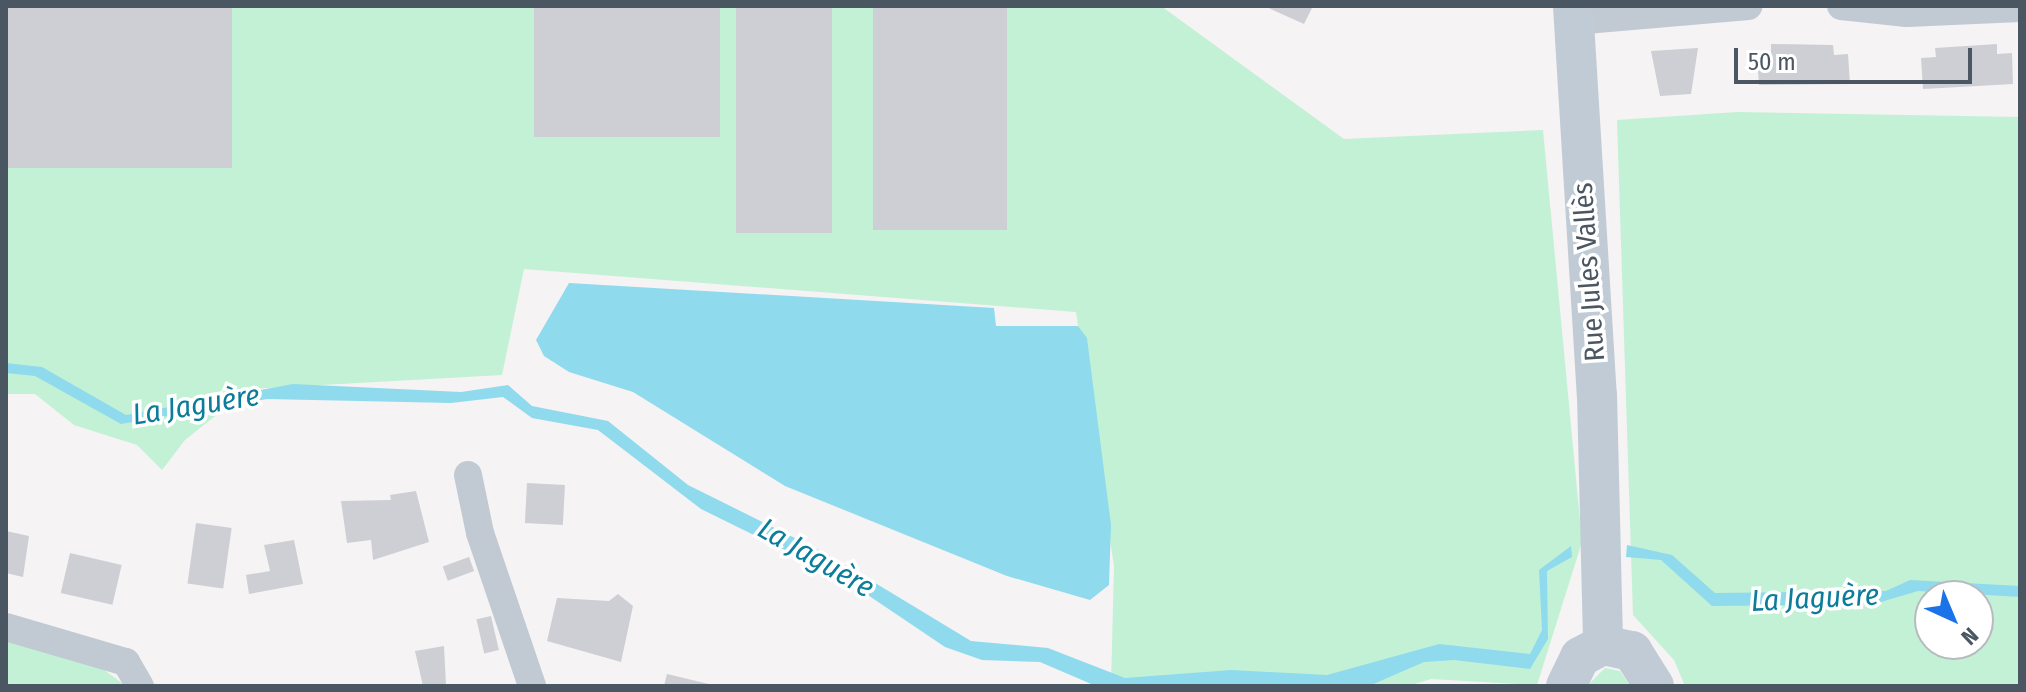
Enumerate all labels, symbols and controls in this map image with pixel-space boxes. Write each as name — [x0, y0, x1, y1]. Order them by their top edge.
scale bar — [1738, 32, 1976, 82]
text: 50 m — [1748, 48, 1796, 76]
street label: Rue Jules Vallès — [1566, 181, 1612, 363]
water label: La Jaguère — [130, 377, 262, 433]
water label: La Jaguère — [752, 510, 880, 606]
water label: La Jaguère — [1750, 577, 1880, 619]
north arrow — [1914, 580, 1994, 660]
text: N — [1956, 622, 1984, 650]

